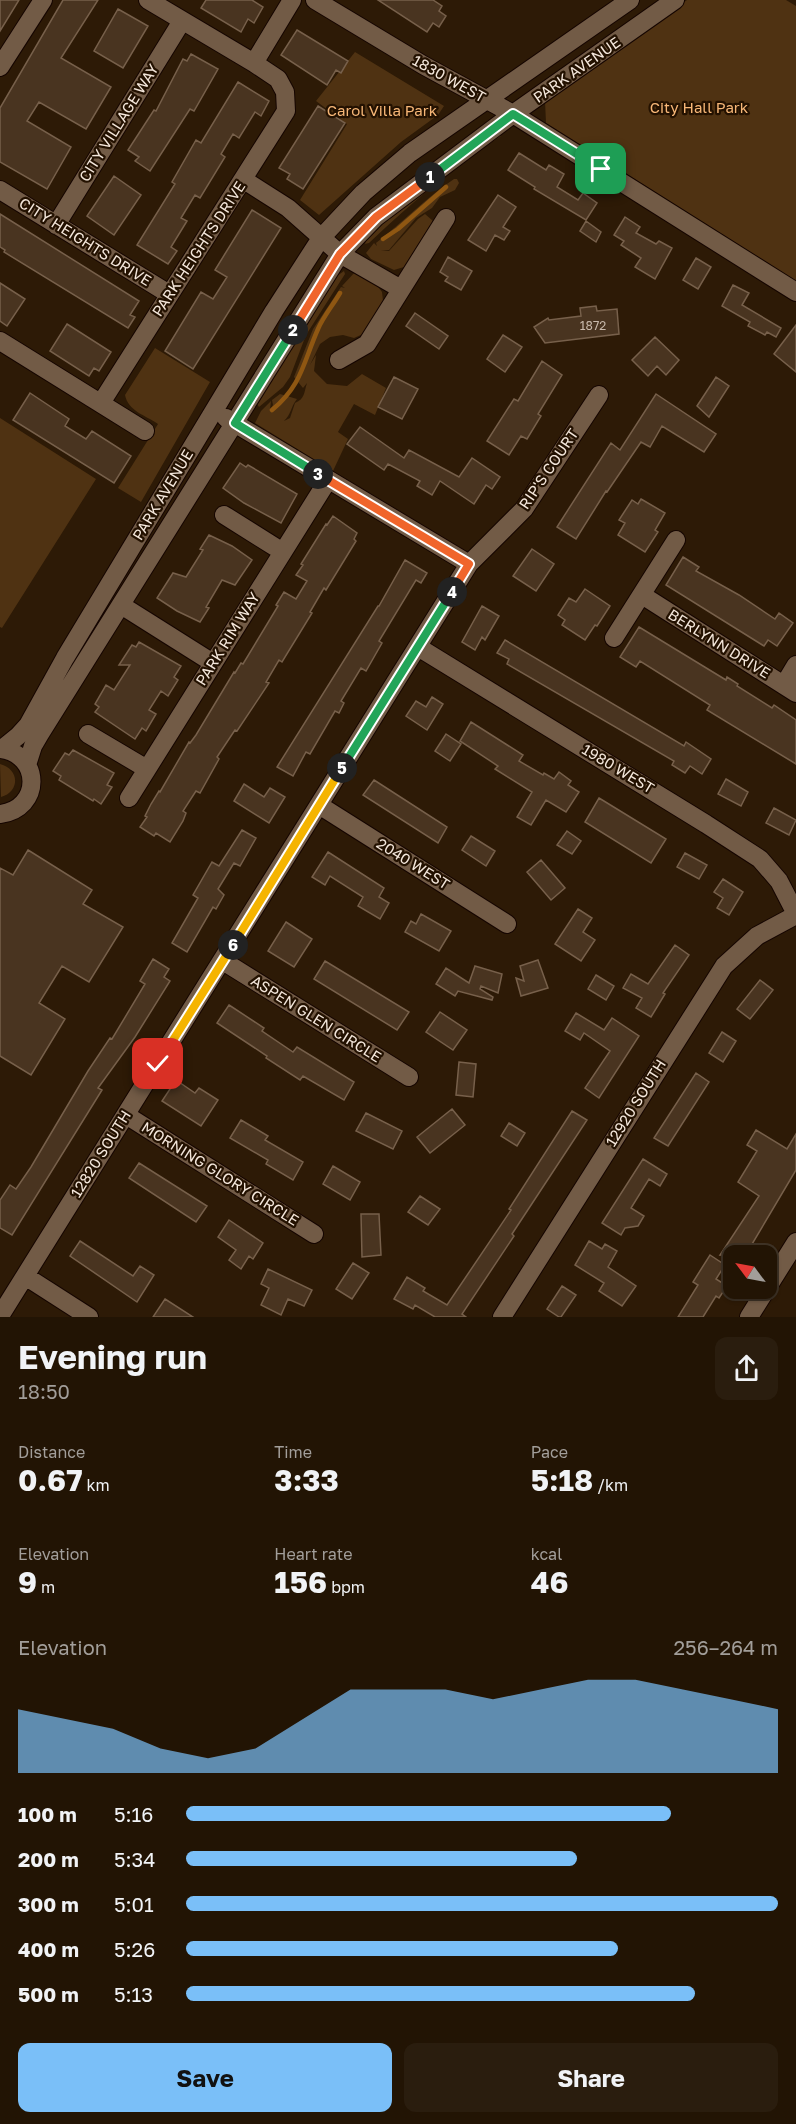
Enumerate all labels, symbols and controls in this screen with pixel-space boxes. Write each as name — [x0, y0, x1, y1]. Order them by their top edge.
street label: PARK AVENUE — [529, 32, 624, 106]
street label: 1830 WEST — [410, 51, 489, 106]
street label: CITY VILLAGE WAY — [75, 60, 162, 185]
park label: City Hall Park — [650, 98, 749, 116]
park label: Carol Villa Park — [327, 101, 438, 119]
pin — [575, 143, 626, 194]
icon: arrive — [584, 152, 617, 185]
pin: 1 — [415, 162, 445, 192]
text: 1 — [426, 167, 434, 187]
street label: PARK HEIGHTS DRIVE — [148, 178, 249, 319]
street label: CITY HEIGHTS DRIVE — [16, 193, 155, 289]
pin: 2 — [278, 315, 308, 345]
house number: 1872 — [580, 318, 606, 333]
text: 2 — [288, 320, 298, 340]
street label: RIP'S COURT — [515, 425, 582, 512]
street label: PARK AVENUE — [128, 446, 196, 543]
pin: 3 — [303, 459, 333, 489]
text: 3 — [313, 464, 323, 484]
pin: 4 — [437, 577, 467, 607]
text: 4 — [447, 582, 457, 602]
street label: PARK RIM WAY — [191, 588, 263, 688]
street label: BERLYNN DRIVE — [665, 605, 774, 682]
street label: 1980 WEST — [579, 740, 658, 797]
pin: 5 — [327, 753, 357, 783]
text: 5 — [337, 758, 347, 778]
street label: 2040 WEST — [374, 834, 453, 893]
pin: 6 — [218, 930, 248, 960]
text: 6 — [228, 935, 238, 955]
street label: ASPEN GLEN CIRCLE — [248, 971, 385, 1066]
pin — [132, 1038, 183, 1089]
icon: check — [141, 1047, 174, 1080]
street label: 12920 SOUTH — [601, 1056, 669, 1149]
street label: 12820 SOUTH — [66, 1107, 134, 1200]
street label: MORNING GLORY CIRCLE — [139, 1117, 302, 1229]
north arrow — [723, 1245, 777, 1299]
map controls — [723, 1245, 777, 1299]
text: Evening run — [18, 1337, 207, 1376]
button: share — [715, 1337, 778, 1400]
text: 18:50 — [18, 1379, 70, 1403]
text: Distance — [18, 1442, 85, 1462]
text: Time — [274, 1442, 312, 1462]
text: Pace — [531, 1442, 568, 1462]
text: 0.67 — [18, 1462, 83, 1498]
text: 3:33 — [274, 1462, 339, 1498]
text: 5:18 — [531, 1462, 593, 1498]
text: km — [83, 1475, 110, 1495]
text: /km — [593, 1475, 628, 1495]
text: Elevation — [18, 1544, 89, 1564]
text: Heart rate — [274, 1544, 352, 1564]
text: kcal — [531, 1544, 562, 1564]
text: 9 — [18, 1564, 37, 1600]
text: 156 — [274, 1564, 327, 1600]
text: 46 — [531, 1564, 568, 1600]
text: m — [37, 1577, 55, 1597]
text: bpm — [327, 1577, 365, 1597]
text: Elevation — [18, 1635, 107, 1659]
text: 256–264 m — [674, 1635, 778, 1659]
text: 100 m — [18, 1802, 77, 1826]
text: 5:16 — [114, 1802, 153, 1826]
text: 200 m — [18, 1847, 79, 1871]
text: 5:34 — [114, 1847, 156, 1871]
text: 300 m — [18, 1892, 79, 1916]
text: 5:01 — [114, 1892, 154, 1916]
text: 400 m — [18, 1937, 79, 1961]
text: 5:26 — [114, 1937, 155, 1961]
text: 500 m — [18, 1982, 79, 2006]
text: 5:13 — [114, 1982, 153, 2006]
button: Save — [18, 2043, 392, 2112]
button: Share — [404, 2043, 778, 2112]

